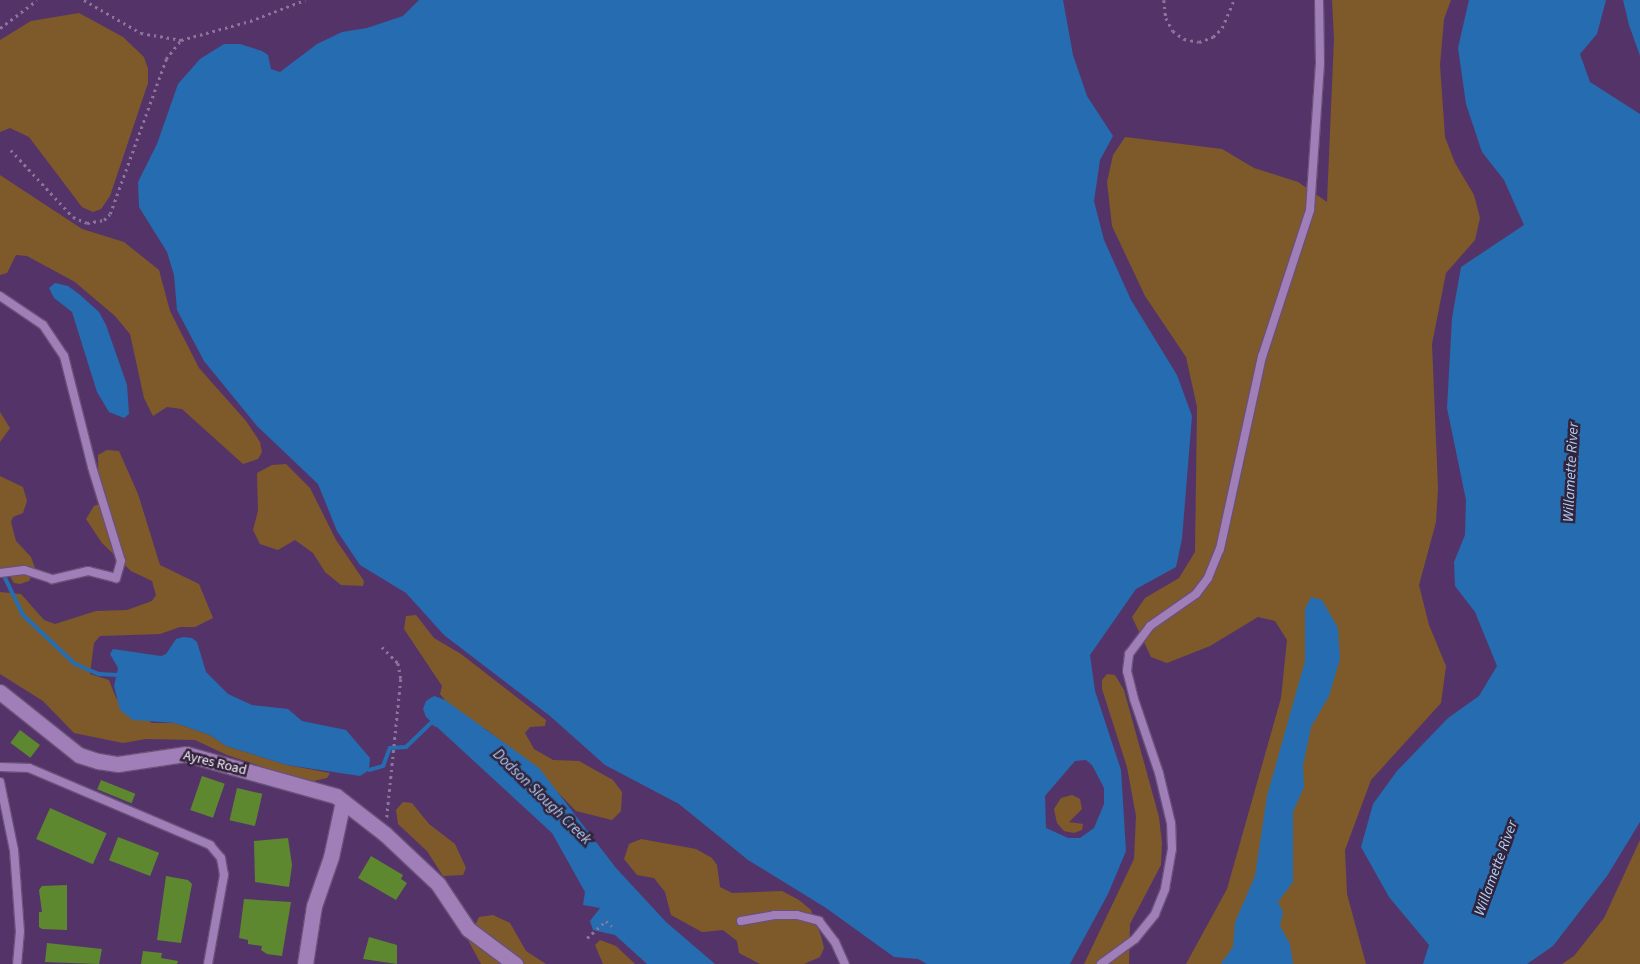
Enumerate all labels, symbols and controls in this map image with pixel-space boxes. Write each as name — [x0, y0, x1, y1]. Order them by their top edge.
water label: Willamette River — [1559, 422, 1583, 522]
water label: Dodson Slough Creek — [489, 745, 595, 849]
street label: Ayres Road — [182, 747, 248, 779]
water label: Willamette River — [1470, 818, 1522, 918]

